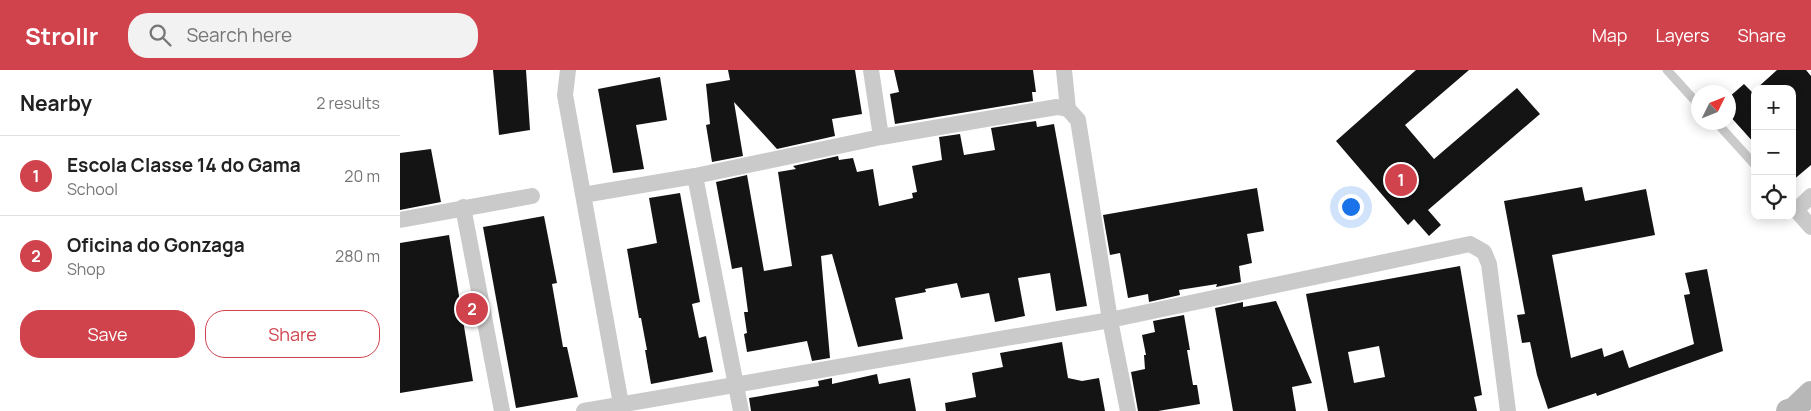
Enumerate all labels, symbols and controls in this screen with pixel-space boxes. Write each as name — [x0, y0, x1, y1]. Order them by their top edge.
search box — [128, 13, 478, 58]
text: Strollr — [25, 19, 98, 52]
icon: search — [146, 21, 174, 49]
text: Search here — [186, 22, 292, 48]
text: Map — [1592, 23, 1627, 47]
text: Layers — [1655, 23, 1709, 47]
text: Share — [1737, 23, 1786, 47]
north arrow — [1691, 85, 1736, 130]
map controls — [1751, 85, 1796, 220]
button: + — [1751, 85, 1796, 130]
text: Nearby — [20, 89, 92, 117]
text: 2 results — [316, 92, 380, 114]
button: − — [1751, 130, 1796, 175]
text: Escola Classe 14 do Gama — [67, 152, 301, 178]
pin: 1 — [1385, 161, 1417, 199]
text: 1 — [32, 165, 40, 187]
text: 20 m — [344, 165, 380, 187]
button: locate — [1751, 175, 1796, 220]
text: School — [67, 178, 118, 200]
your location — [1338, 194, 1364, 220]
text: Oficina do Gonzaga — [67, 232, 245, 258]
text: 2 — [31, 245, 41, 267]
text: 280 m — [335, 245, 380, 267]
text: Shop — [67, 258, 105, 280]
pin: 2 — [456, 290, 488, 328]
button: Save — [20, 310, 195, 358]
button: Share — [205, 310, 380, 358]

